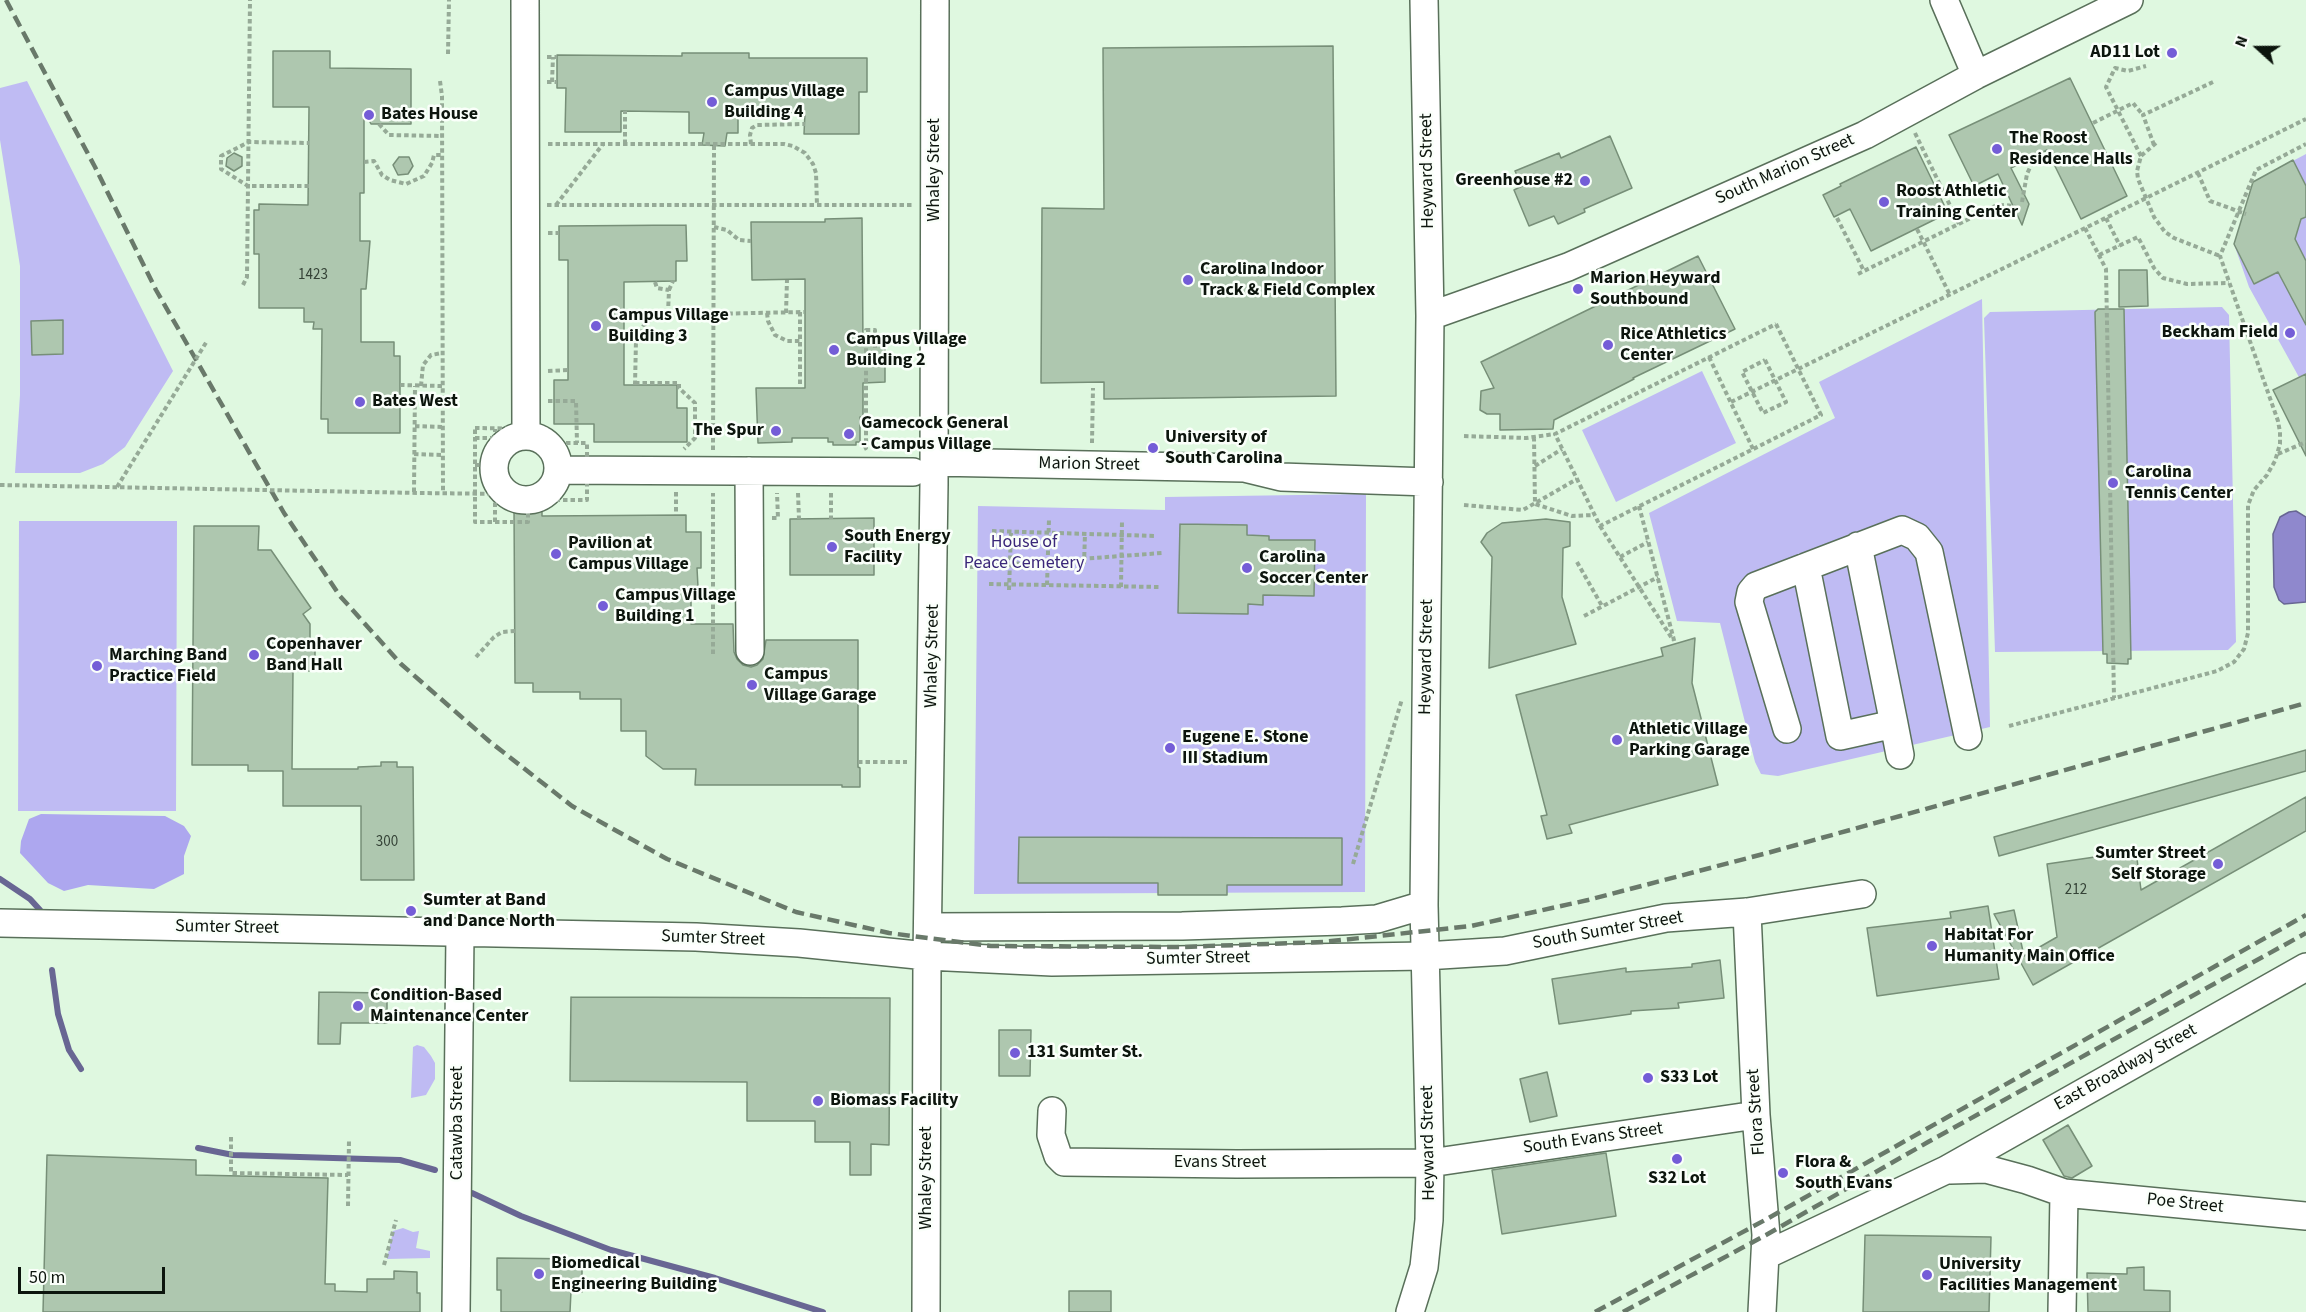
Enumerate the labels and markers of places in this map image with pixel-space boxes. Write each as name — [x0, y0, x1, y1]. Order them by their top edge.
place label: AD11 Lot — [2090, 42, 2160, 64]
marker: AD11 Lot — [2165, 46, 2179, 60]
place label: Campus Village Building 4 — [724, 81, 845, 124]
marker: Campus Village Building 4 — [705, 95, 719, 109]
place label: Bates House — [381, 104, 478, 126]
marker: Bates House — [362, 108, 376, 122]
place label: The Roost Residence Halls — [2009, 128, 2133, 170]
marker: The Roost Residence Halls — [1990, 142, 2004, 156]
place label: Greenhouse #2 — [1455, 170, 1573, 192]
marker: Greenhouse #2 — [1578, 174, 1592, 188]
place label: Roost Athletic Training Center — [1896, 181, 2018, 224]
marker: Roost Athletic Training Center — [1877, 195, 1891, 209]
place label: Carolina Indoor Track & Field Complex — [1200, 259, 1375, 302]
place label: Marion Heyward Southbound — [1590, 268, 1721, 310]
marker: Carolina Indoor Track & Field Complex — [1181, 273, 1195, 287]
marker: Marion Heyward Southbound — [1571, 282, 1585, 296]
place label: Campus Village Building 3 — [608, 305, 729, 348]
marker: Campus Village Building 3 — [589, 319, 603, 333]
place label: Beckham Field — [2162, 322, 2278, 344]
place label: Rice Athletics Center — [1620, 324, 1727, 366]
marker: Beckham Field — [2283, 326, 2297, 340]
place label: Campus Village Building 2 — [846, 329, 967, 372]
marker: Rice Athletics Center — [1601, 338, 1615, 352]
marker: Campus Village Building 2 — [827, 343, 841, 357]
place label: Bates West — [372, 391, 458, 413]
marker: Bates West — [353, 395, 367, 409]
place label: Gamecock General - Campus Village — [861, 413, 1008, 456]
place label: The Spur — [693, 420, 764, 442]
marker: The Spur — [769, 424, 783, 438]
marker: Gamecock General - Campus Village — [842, 427, 856, 441]
place label: University of South Carolina — [1165, 427, 1283, 470]
marker: University of South Carolina — [1146, 441, 1160, 455]
place label: Carolina Tennis Center — [2125, 462, 2233, 504]
marker: Carolina Tennis Center — [2106, 476, 2120, 490]
place label: South Energy Facility — [844, 526, 951, 568]
place label: Pavilion at Campus Village — [568, 533, 689, 576]
marker: South Energy Facility — [825, 540, 839, 554]
marker: Pavilion at Campus Village — [549, 547, 563, 561]
place label: Carolina Soccer Center — [1259, 547, 1368, 590]
marker: Carolina Soccer Center — [1240, 561, 1254, 575]
place label: Campus Village Building 1 — [615, 585, 736, 628]
marker: Campus Village Building 1 — [596, 599, 610, 613]
place label: Copenhaver Band Hall — [266, 634, 362, 676]
place label: Marching Band Practice Field — [109, 645, 227, 688]
marker: Copenhaver Band Hall — [247, 648, 261, 662]
marker: Marching Band Practice Field — [90, 659, 104, 673]
place label: Campus Village Garage — [764, 664, 877, 706]
marker: Campus Village Garage — [745, 678, 759, 692]
place label: Athletic Village Parking Garage — [1629, 719, 1750, 762]
place label: Eugene E. Stone III Stadium — [1182, 727, 1308, 770]
marker: Athletic Village Parking Garage — [1610, 733, 1624, 747]
marker: Eugene E. Stone III Stadium — [1163, 741, 1177, 755]
place label: Sumter Street Self Storage — [2095, 843, 2206, 886]
marker: Sumter Street Self Storage — [2211, 857, 2225, 871]
place label: Sumter at Band and Dance North — [423, 890, 555, 932]
marker: Sumter at Band and Dance North — [404, 904, 418, 918]
place label: Habitat For Humanity Main Office — [1944, 925, 2115, 968]
marker: Habitat For Humanity Main Office — [1925, 939, 1939, 953]
place label: Condition-Based Maintenance Center — [370, 985, 528, 1028]
marker: Condition-Based Maintenance Center — [351, 999, 365, 1013]
place label: 131 Sumter St. — [1027, 1042, 1143, 1064]
marker: 131 Sumter St. — [1008, 1046, 1022, 1060]
place label: S33 Lot — [1660, 1067, 1718, 1089]
marker: S33 Lot — [1641, 1071, 1655, 1085]
place label: Biomass Facility — [830, 1090, 958, 1112]
marker: Biomass Facility — [811, 1094, 825, 1108]
marker: S32 Lot — [1670, 1152, 1684, 1166]
place label: Flora & South Evans — [1795, 1152, 1892, 1194]
marker: Flora & South Evans — [1776, 1166, 1790, 1180]
place label: S32 Lot — [1648, 1168, 1706, 1190]
place label: Biomedical Engineering Building — [551, 1253, 717, 1296]
place label: University Facilities Management — [1939, 1254, 2117, 1296]
marker: Biomedical Engineering Building — [532, 1267, 546, 1281]
marker: University Facilities Management — [1920, 1268, 1934, 1282]

